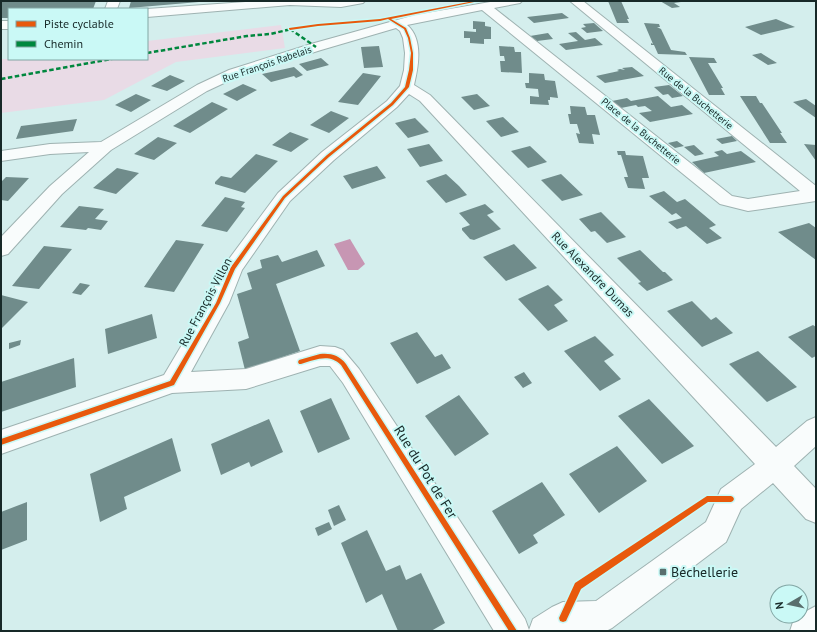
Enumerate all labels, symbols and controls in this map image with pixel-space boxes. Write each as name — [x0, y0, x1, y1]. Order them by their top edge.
legend — [8, 8, 148, 60]
text: Piste cyclable — [44, 16, 114, 31]
text: Chemin — [44, 36, 83, 51]
street label: Rue François Rabelais — [221, 43, 313, 85]
street label: Rue de la Buchetterie — [656, 64, 736, 132]
street label: Place de la Buchetterie — [599, 95, 683, 167]
street label: Rue Alexandre Dumas — [549, 228, 637, 320]
street label: Rue François Villon — [175, 255, 235, 349]
street label: Rue du Pot de Fer — [390, 422, 462, 522]
place label: Béchellerie — [671, 563, 738, 581]
marker: Béchellerie — [658, 567, 668, 577]
north arrow — [769, 584, 809, 624]
text: N — [772, 601, 787, 610]

